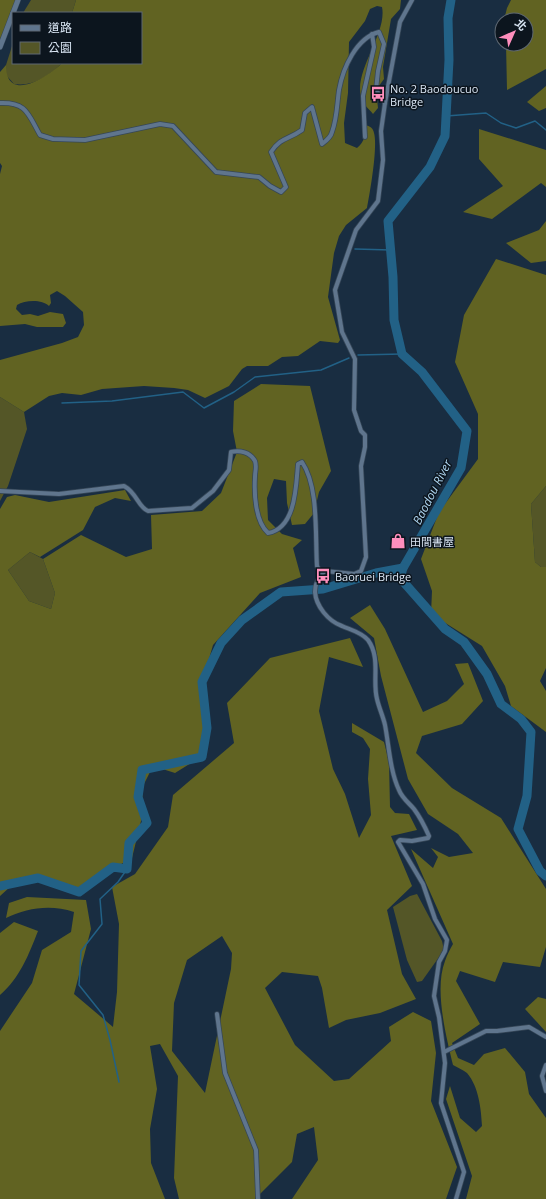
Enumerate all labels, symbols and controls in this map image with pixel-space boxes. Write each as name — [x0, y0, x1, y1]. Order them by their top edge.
legend — [12, 12, 142, 64]
north arrow — [494, 12, 534, 52]
text: 北 — [512, 15, 531, 34]
text: 道路 — [48, 19, 72, 36]
text: 公園 — [48, 39, 72, 56]
place label: No. 2 Baodoucuo Bridge — [390, 81, 479, 109]
bus stop icon: No. 2 Baodoucuo Bridge — [369, 85, 387, 103]
water label: Baodou River — [408, 456, 456, 527]
shop icon: 田間書屋 — [389, 532, 407, 550]
place label: 田間書屋 — [410, 534, 454, 549]
bus stop icon: Baoruei Bridge — [314, 567, 332, 585]
place label: Baoruei Bridge — [335, 569, 411, 584]

